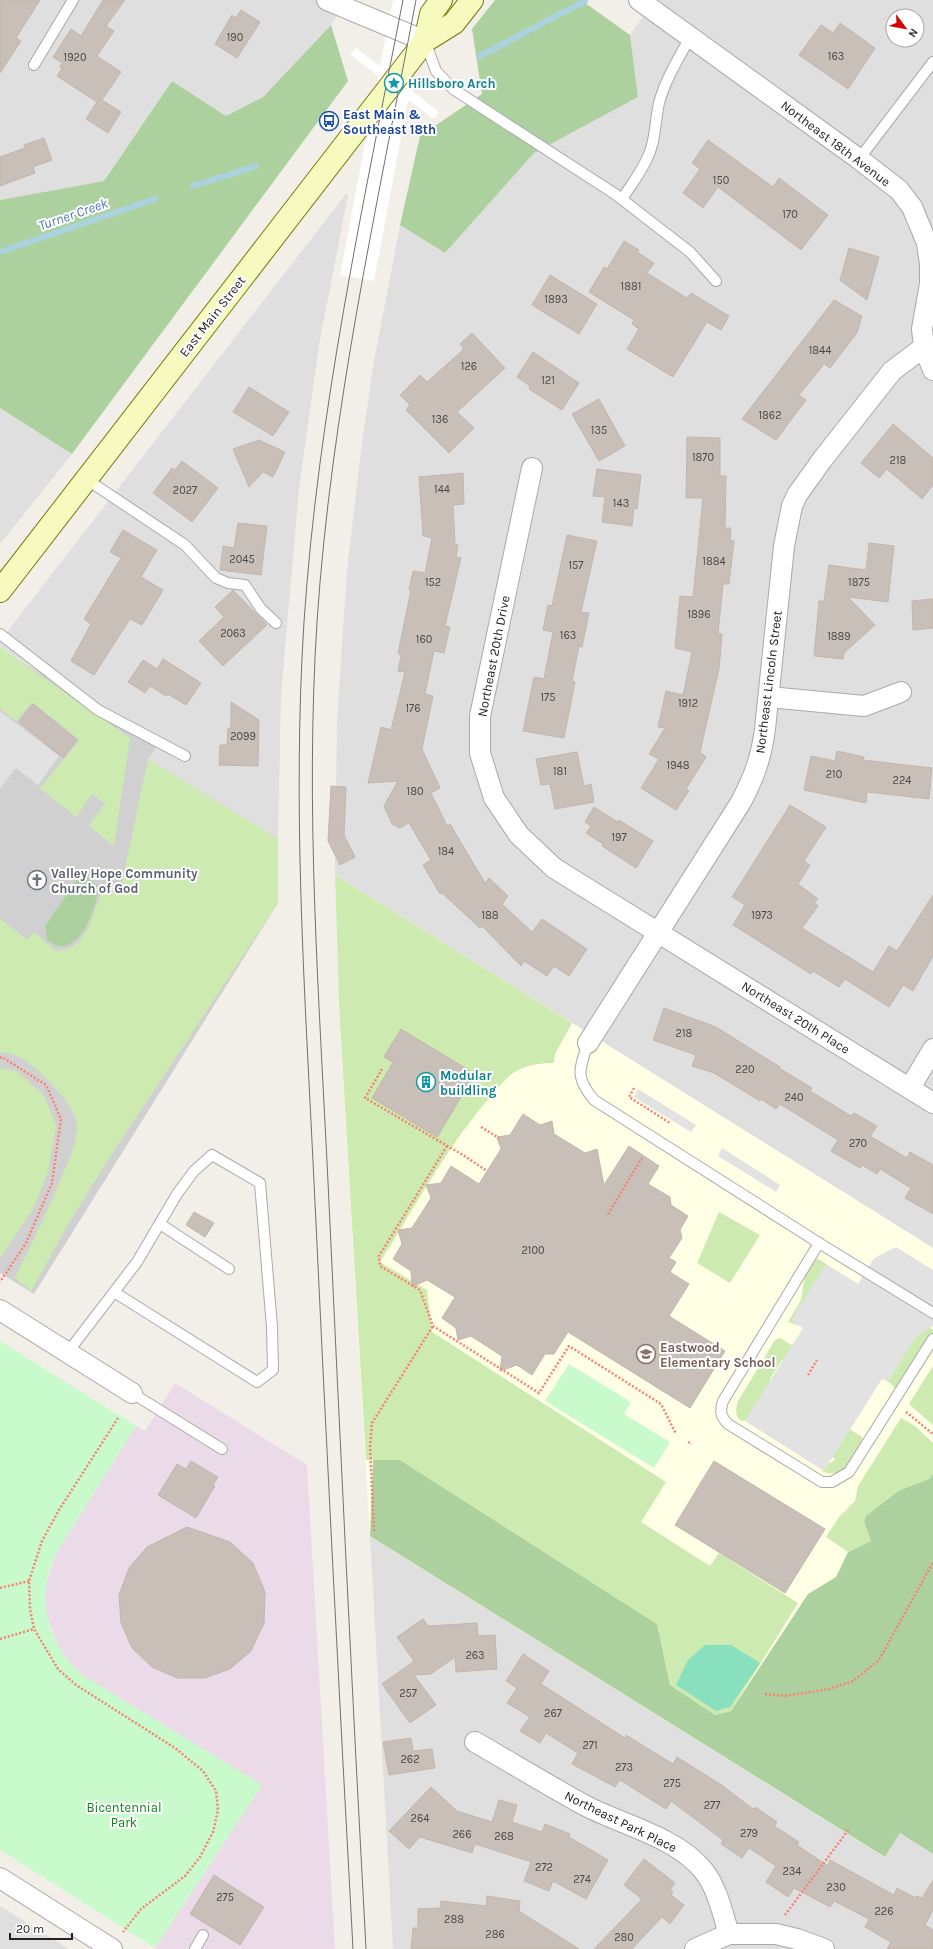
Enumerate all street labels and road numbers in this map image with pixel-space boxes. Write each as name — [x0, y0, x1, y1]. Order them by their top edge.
street label: Northeast 18th Avenue — [778, 97, 894, 190]
street label: East Main Street — [176, 273, 249, 360]
street label: Northeast 20th Drive — [474, 594, 513, 718]
street label: Northeast Lincoln Street — [752, 610, 785, 754]
street label: Northeast 20th Place — [739, 978, 853, 1057]
street label: Northeast Park Place — [562, 1788, 680, 1855]

